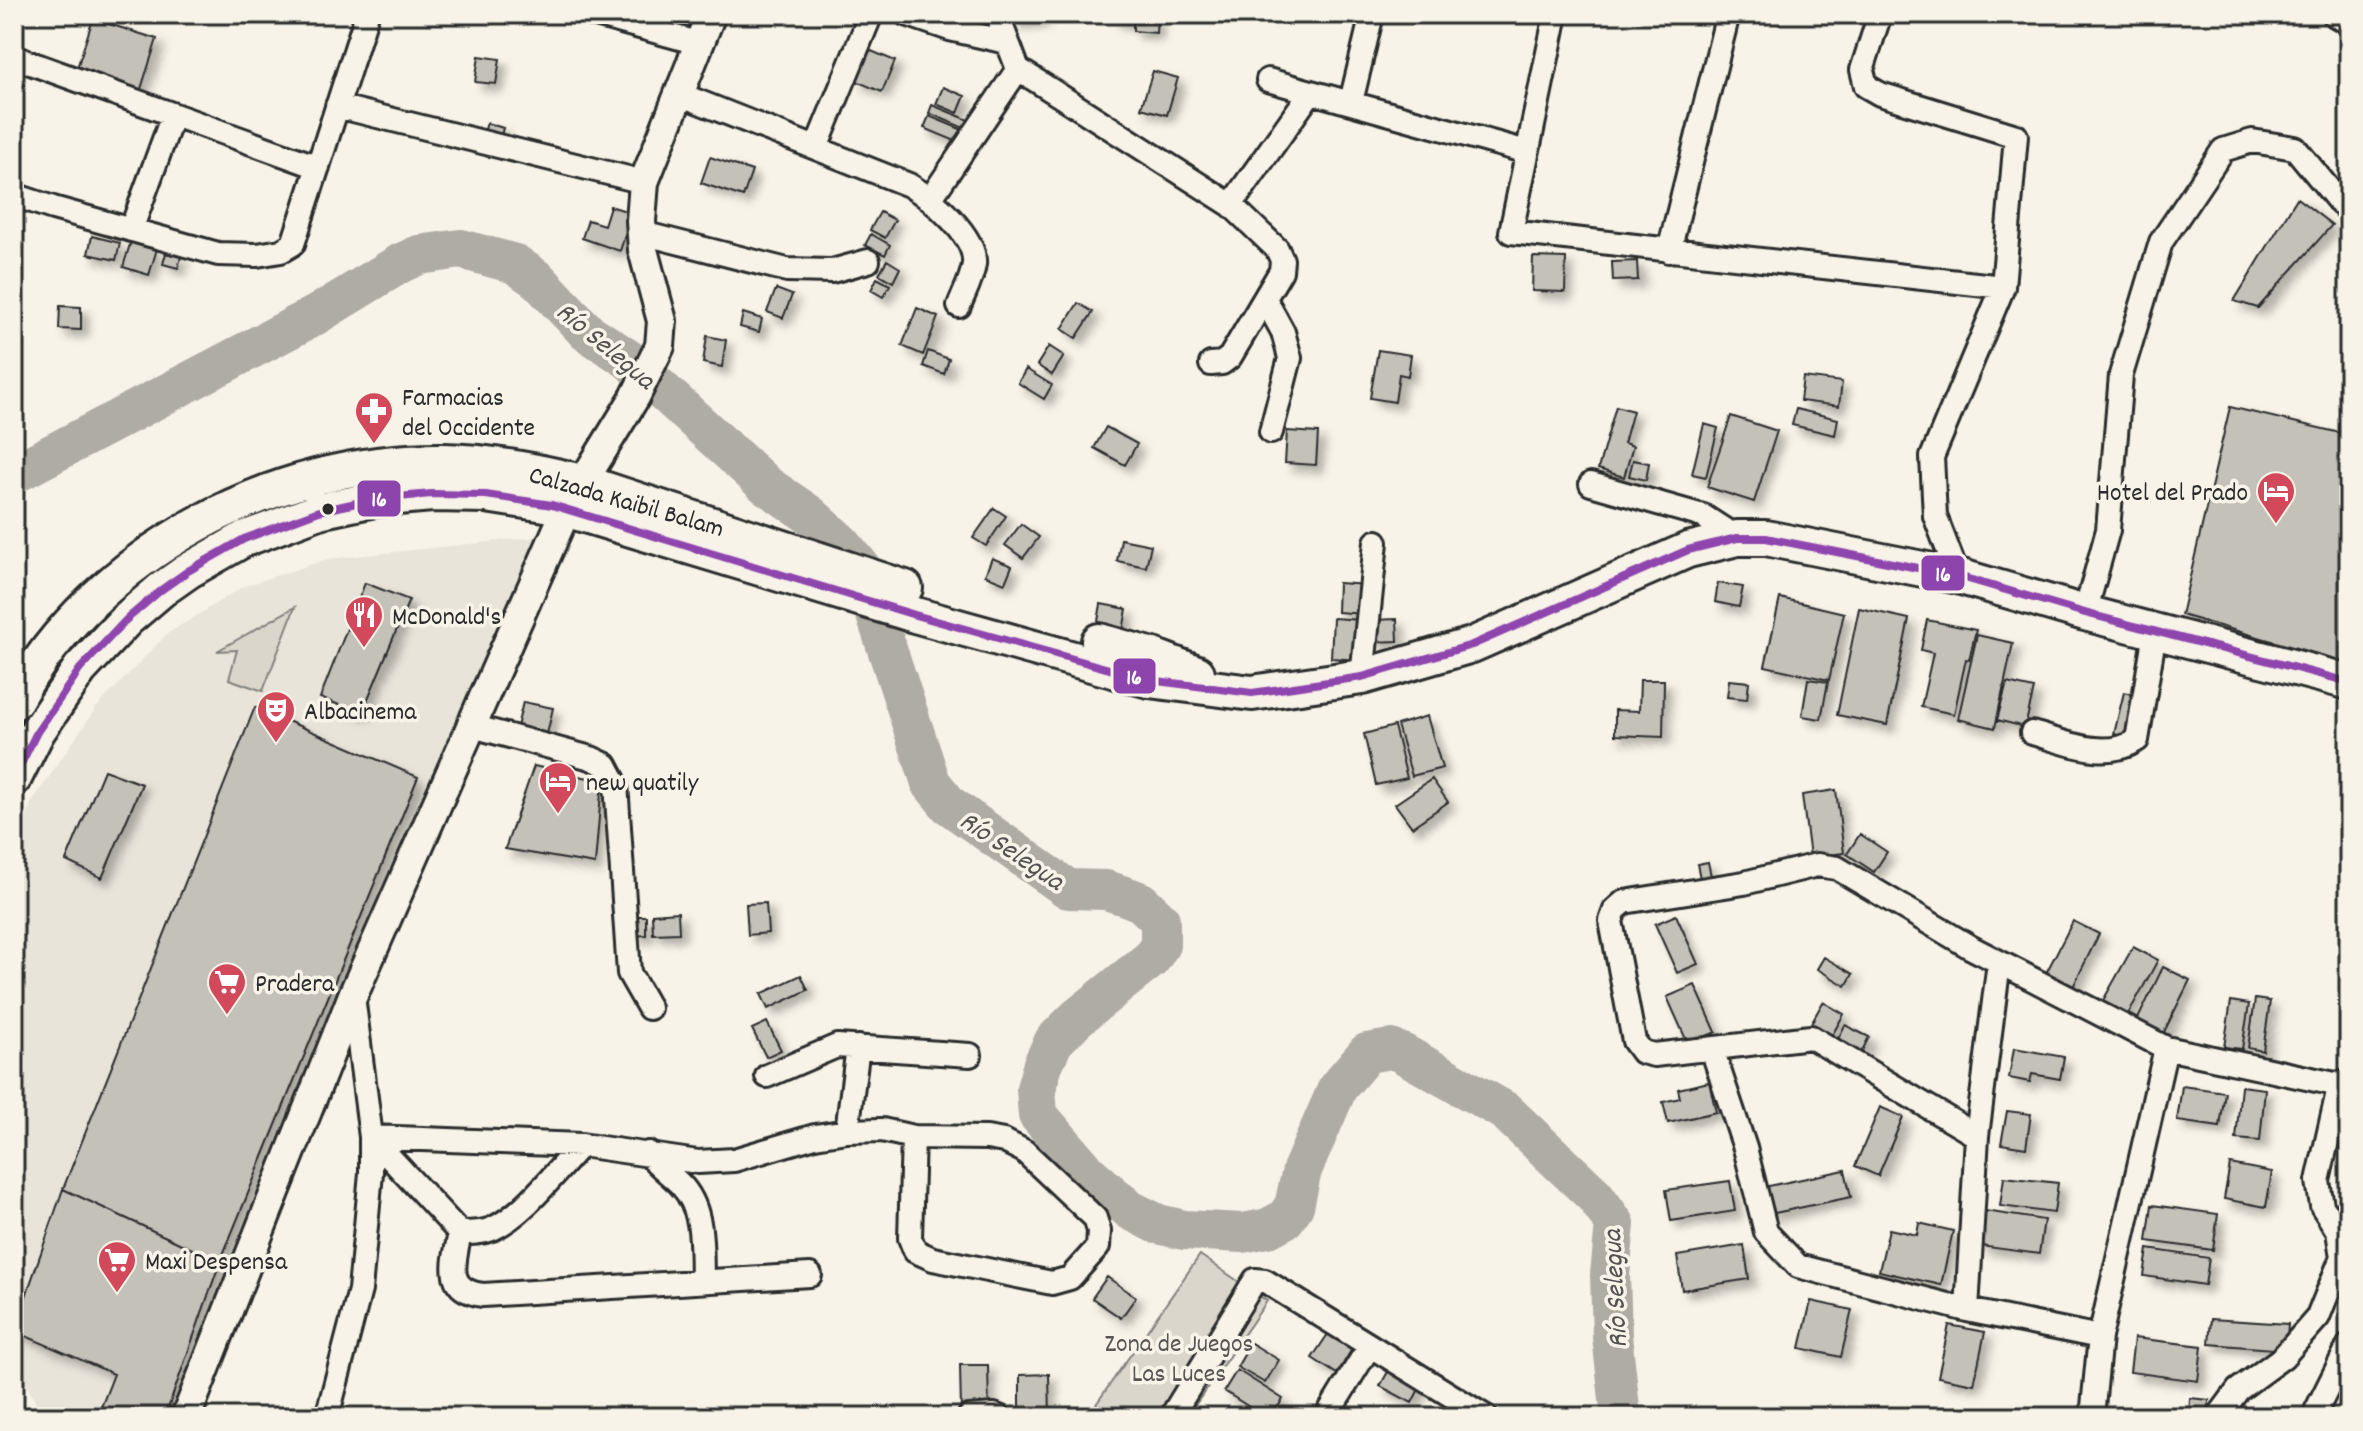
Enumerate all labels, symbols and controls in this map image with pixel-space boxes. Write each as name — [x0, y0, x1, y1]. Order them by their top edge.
water label: Río Selegua — [545, 294, 664, 403]
place label: Farmacias del Occidente — [402, 381, 535, 448]
pharmacy icon: Farmacias del Occidente — [353, 390, 395, 445]
street label: Calzada Kaibil Balam — [524, 458, 728, 549]
hotel icon: Hotel del Prado — [2255, 470, 2297, 525]
place label: Hotel del Prado — [2097, 476, 2248, 513]
line badge: 16 — [356, 479, 402, 518]
text: 16 — [371, 486, 387, 517]
unlabelled marker — [320, 501, 336, 517]
line badge: 16 — [1920, 554, 1966, 592]
text: 16 — [1935, 561, 1951, 592]
restaurant icon: McDonald's — [343, 594, 385, 649]
place label: McDonald's — [392, 600, 501, 637]
line badge: 16 — [1112, 657, 1157, 695]
text: 16 — [1126, 664, 1142, 695]
theatre icon: Albacinema — [255, 689, 297, 744]
place label: Albacinema — [304, 695, 417, 732]
hotel icon: new quatily — [537, 760, 579, 815]
place label: new quatily — [586, 766, 699, 803]
water label: Río Selegua — [950, 803, 1072, 904]
supermarket icon: Pradera — [206, 961, 248, 1016]
place label: Pradera — [255, 967, 335, 1004]
water label: Río Selegua — [1595, 1227, 1641, 1349]
supermarket icon: Maxi Despensa — [96, 1239, 138, 1294]
place label: Maxi Despensa — [145, 1245, 288, 1282]
park label: Zona de Juegos Las Luces — [1105, 1327, 1253, 1394]

